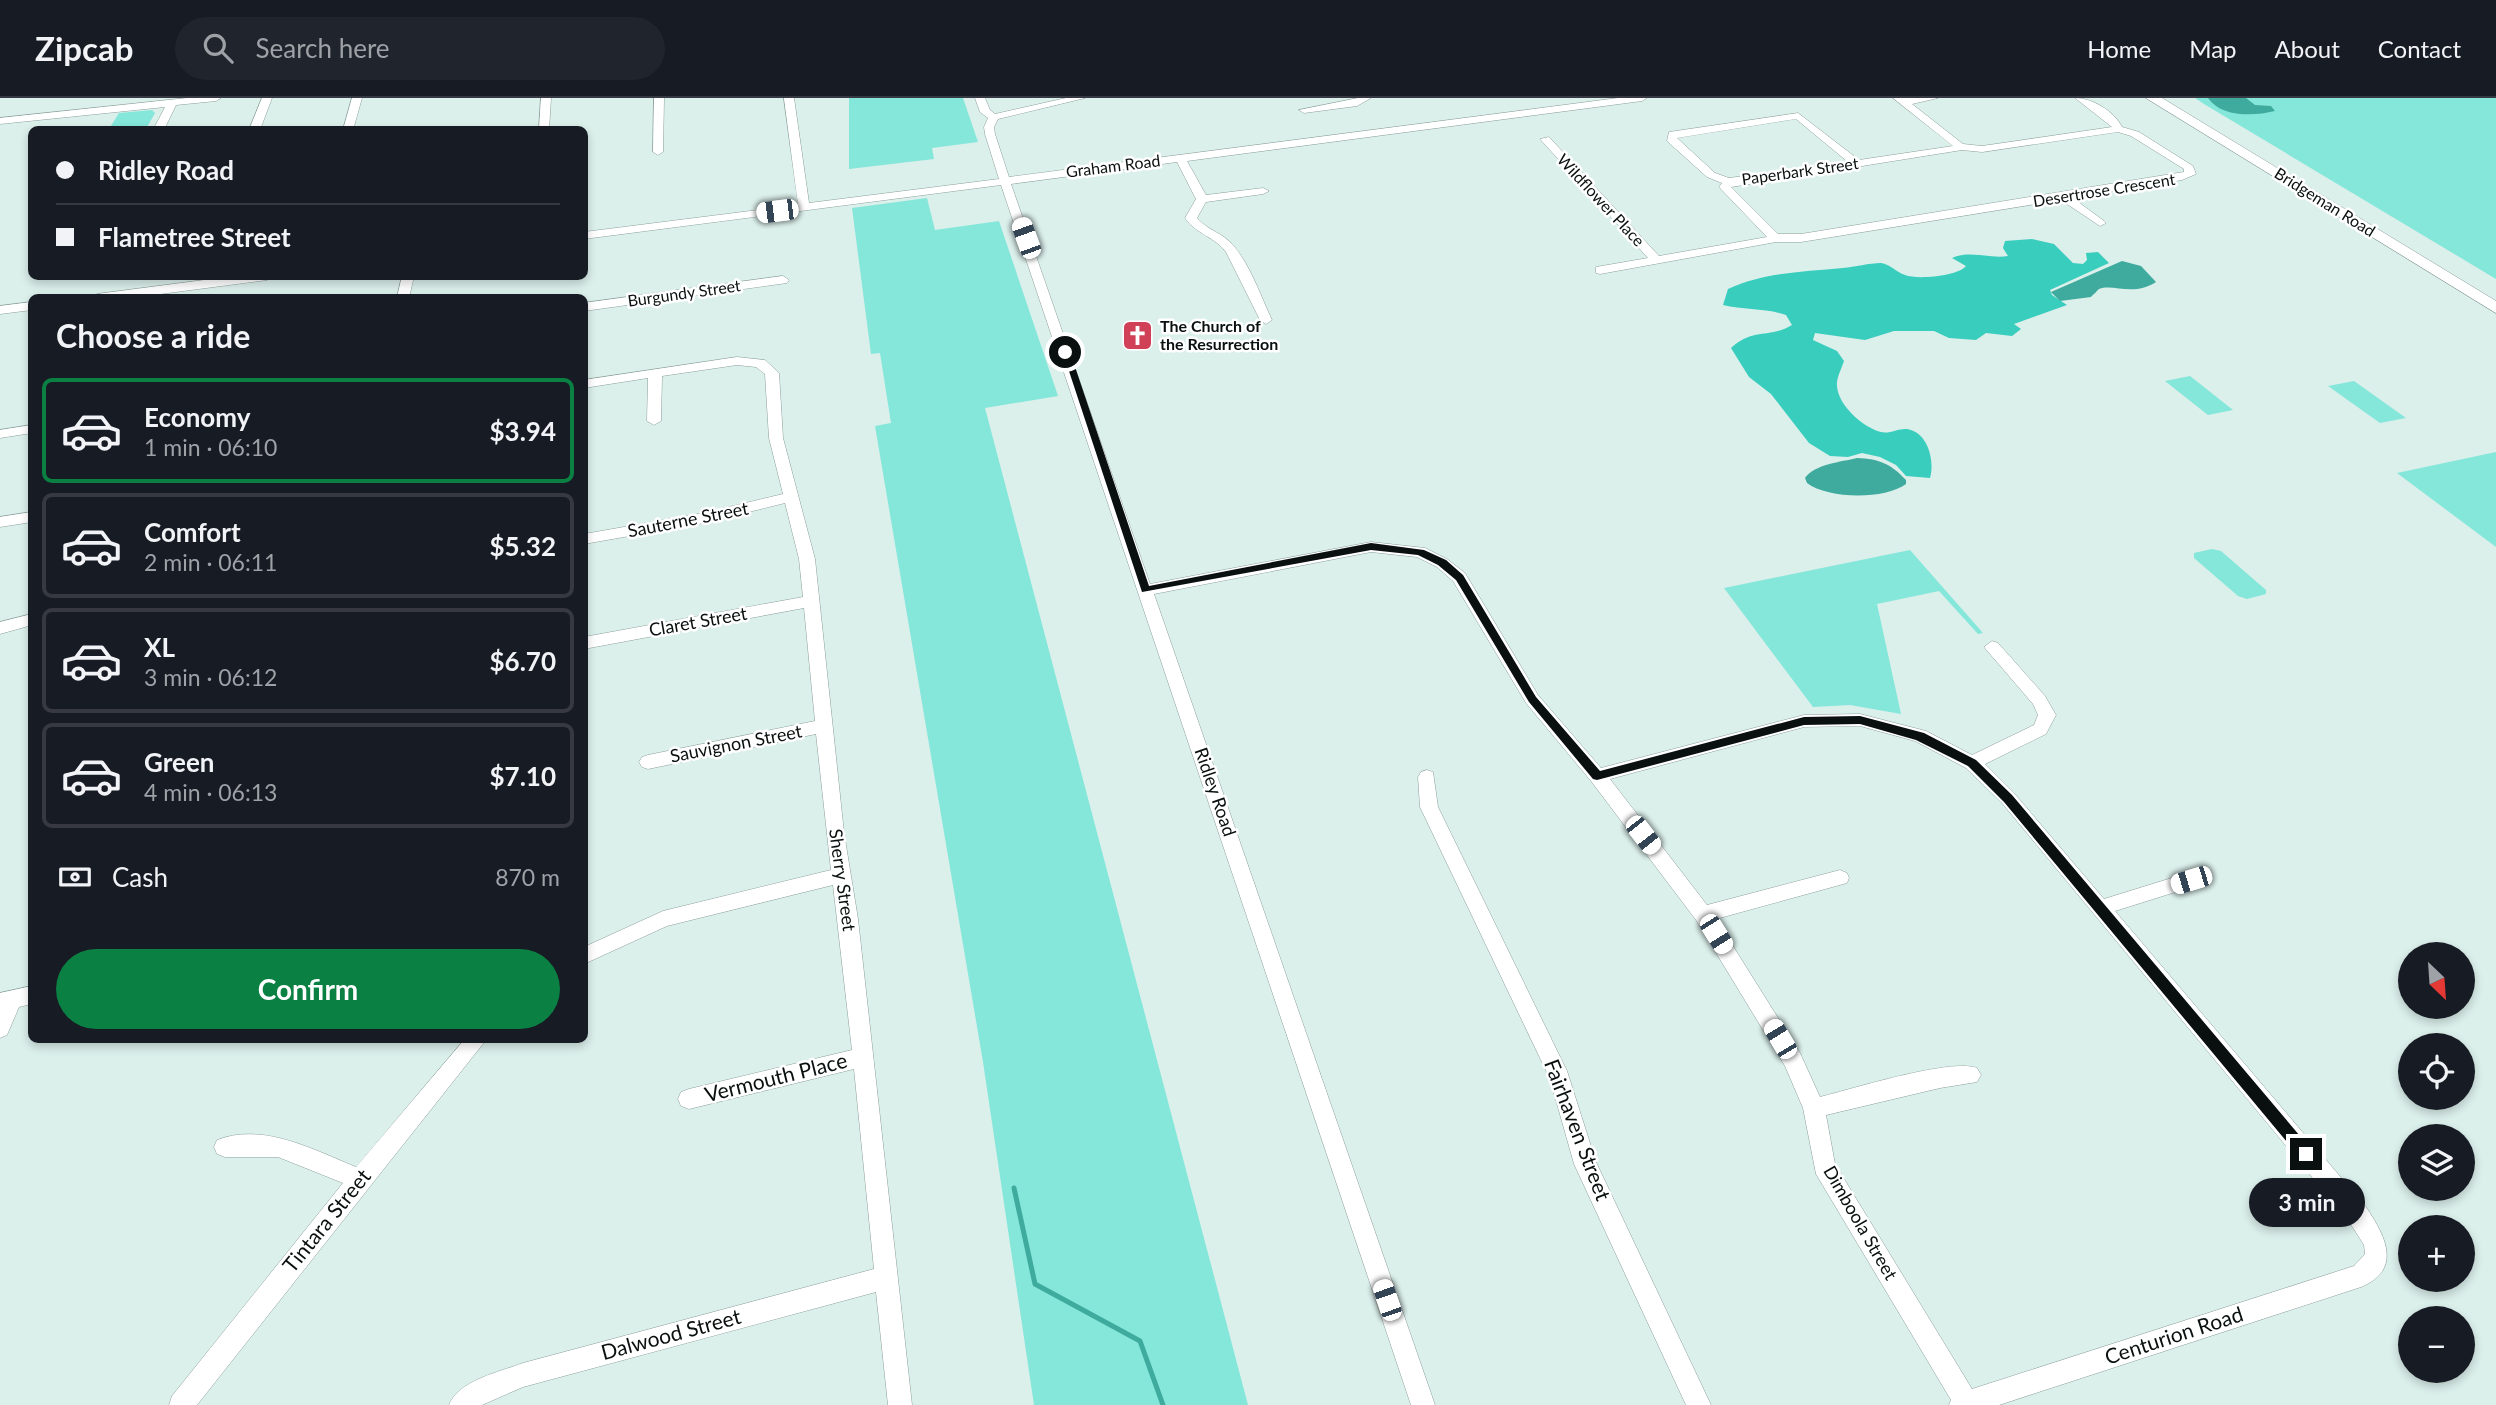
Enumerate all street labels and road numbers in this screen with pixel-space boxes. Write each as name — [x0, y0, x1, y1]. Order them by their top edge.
street label: Graham Road — [1065, 150, 1161, 181]
street label: Wildflower Place — [1554, 150, 1649, 250]
street label: Paperbark Street — [1740, 153, 1860, 188]
street label: Bridgeman Road — [2271, 163, 2379, 240]
street label: Desertrose Crescent — [2032, 169, 2177, 210]
street label: Burgundy Street — [626, 275, 742, 310]
street label: Sauterne Street — [626, 496, 751, 542]
street label: Claret Street — [647, 601, 749, 640]
street label: Sauvignon Street — [668, 719, 804, 767]
street label: Ridley Road — [1190, 744, 1241, 839]
street label: Sherry Street — [825, 827, 861, 933]
street label: Vermouth Place — [702, 1047, 849, 1106]
street label: Fairhaven Street — [1540, 1055, 1617, 1204]
street label: Dimboola Street — [1819, 1161, 1903, 1284]
street label: Tintara Street — [277, 1163, 375, 1277]
street label: Centurion Road — [2101, 1300, 2246, 1369]
street label: Dalwood Street — [598, 1303, 744, 1364]

